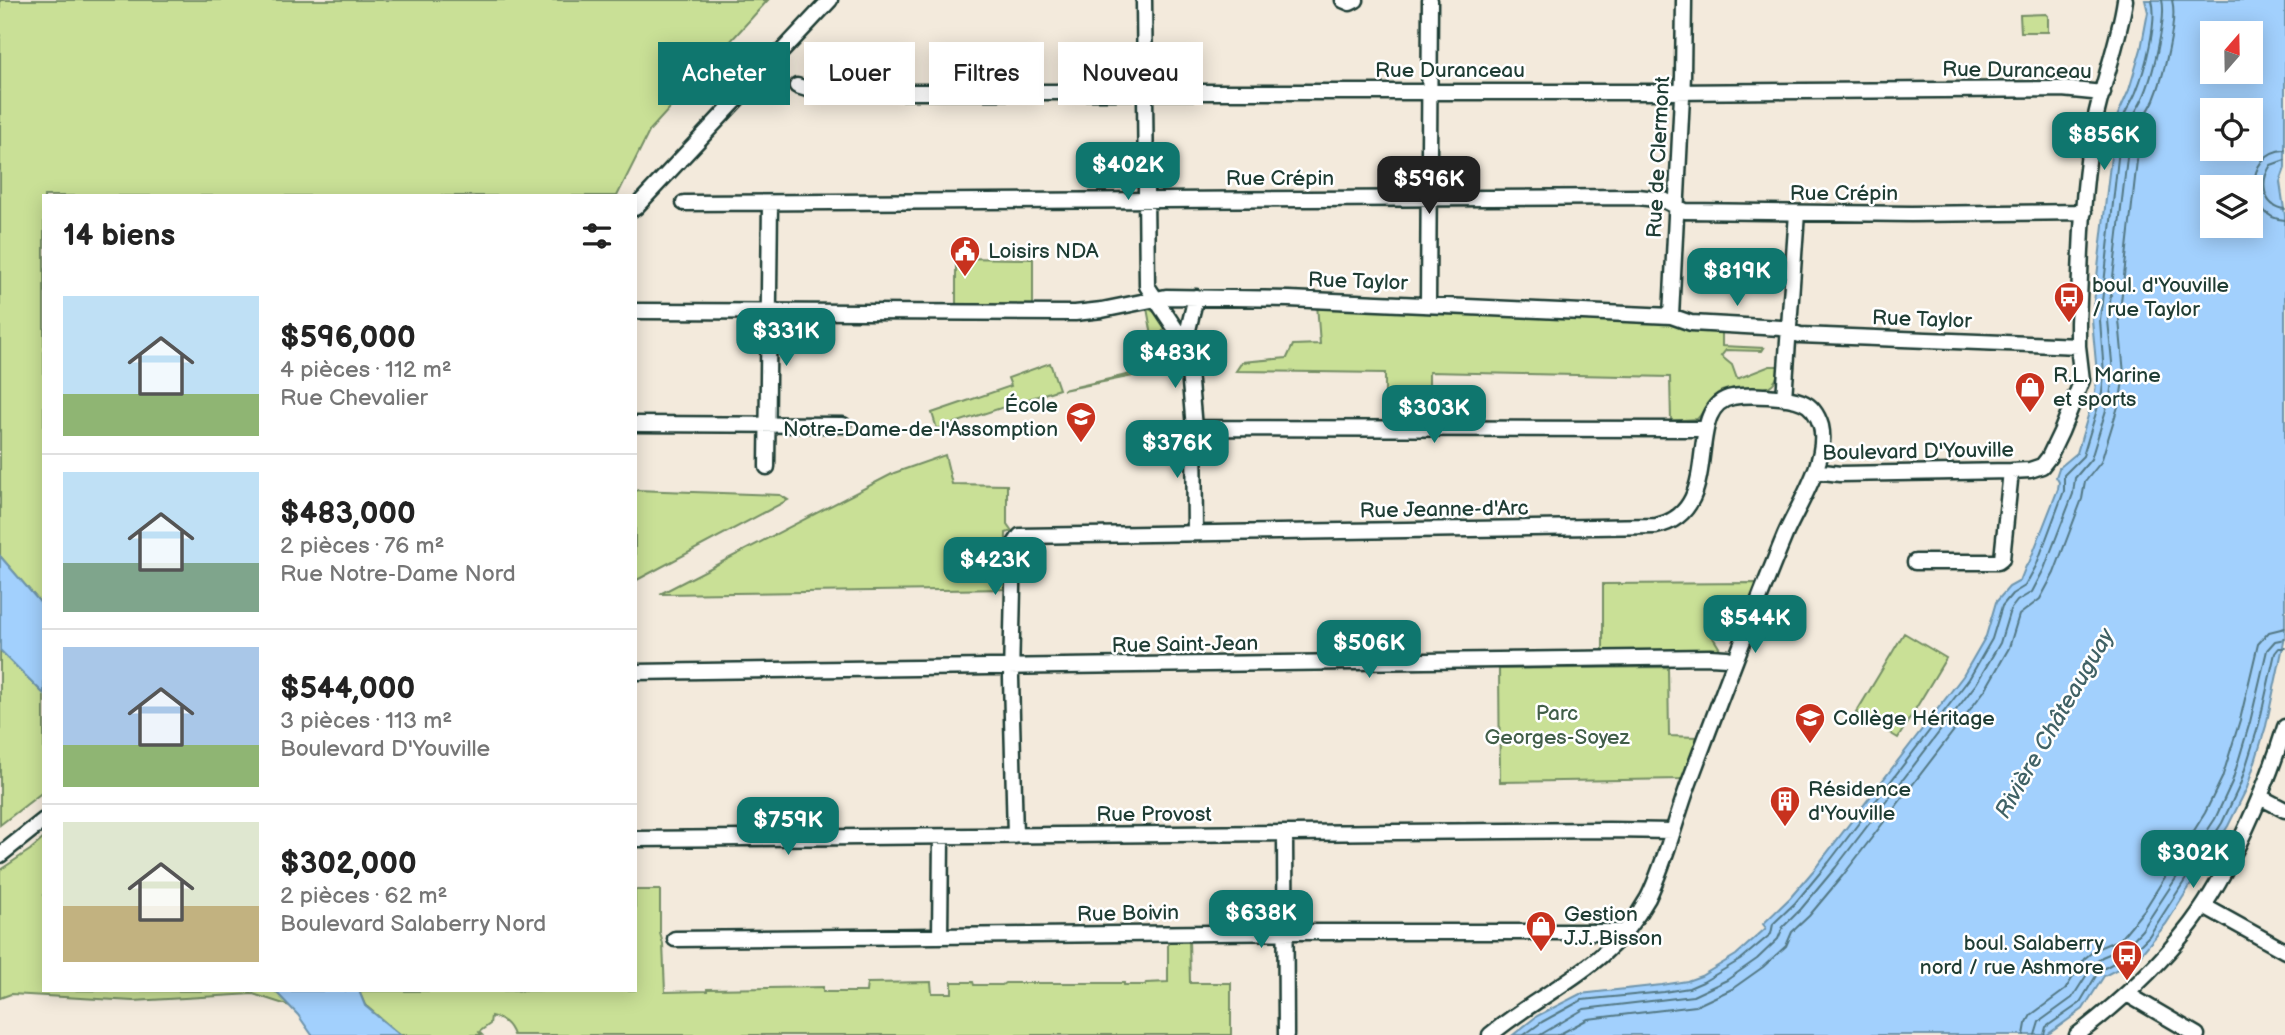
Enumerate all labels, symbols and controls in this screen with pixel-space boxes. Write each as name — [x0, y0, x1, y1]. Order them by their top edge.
north arrow — [2200, 21, 2263, 84]
map controls — [2200, 21, 2263, 238]
chip: Acheter — [658, 42, 790, 105]
chip: Louer — [804, 42, 915, 105]
chip: Filtres — [929, 42, 1044, 105]
chip: Nouveau — [1058, 42, 1203, 105]
street label: Rue Duranceau — [1942, 57, 2092, 84]
street label: Rue Duranceau — [1375, 58, 1525, 83]
street label: Rue de Clermont — [1642, 75, 1675, 239]
button: locate — [2200, 98, 2263, 161]
pin: $856K — [2055, 113, 2153, 172]
text: $856K — [2068, 121, 2140, 149]
pin: $402K — [1079, 142, 1177, 202]
text: $402K — [1092, 151, 1164, 179]
pin: $596K — [1380, 156, 1478, 216]
text: $596K — [1393, 165, 1465, 193]
street label: Rue Crépin — [1226, 166, 1334, 191]
button: layers — [2200, 175, 2263, 238]
street label: Rue Crépin — [1790, 181, 1898, 206]
icon: filters — [578, 217, 616, 255]
text: 14 biens — [63, 218, 175, 254]
public building icon: Loisirs NDA — [948, 234, 982, 278]
place label: Loisirs NDA — [988, 239, 1099, 264]
pin: $819K — [1688, 248, 1786, 308]
text: $819K — [1703, 257, 1771, 285]
street label: Rue Taylor — [1308, 267, 1409, 296]
place label: boul. d'Youville / rue Taylor — [2092, 273, 2229, 322]
bus stop icon: boul. d'Youville / rue Taylor — [2052, 280, 2086, 324]
street label: Rue Taylor — [1872, 305, 1973, 334]
pin: $331K — [737, 308, 835, 368]
text: $331K — [752, 317, 820, 345]
text: $596,000 — [280, 320, 416, 356]
icon: home — [119, 324, 203, 408]
pin: $483K — [1126, 330, 1224, 390]
text: $483K — [1139, 339, 1211, 367]
text: 4 pièces · 112 m² — [280, 356, 452, 384]
place label: R.L. Marine et sports — [2053, 363, 2161, 412]
shop icon: R.L. Marine et sports — [2013, 370, 2047, 414]
text: Rue Chevalier — [280, 384, 428, 412]
pin: $303K — [1385, 386, 1483, 445]
place label: École Notre-Dame-de-l'Assomption — [783, 393, 1058, 442]
text: $303K — [1398, 394, 1470, 422]
school or university icon: École Notre-Dame-de-l'Assomption — [1064, 400, 1098, 444]
pin: $376K — [1128, 420, 1226, 480]
text: $376K — [1142, 429, 1212, 457]
street label: Boulevard D'Youville — [1822, 437, 2014, 466]
text: $483,000 — [280, 496, 416, 532]
street label: Rue Jeanne-d'Arc — [1359, 496, 1529, 523]
icon: home — [119, 500, 203, 584]
text: 2 pièces · 76 m² — [280, 532, 445, 560]
pin: $423K — [946, 538, 1044, 597]
text: $423K — [960, 546, 1030, 574]
text: Rue Notre-Dame Nord — [280, 560, 516, 588]
pin: $544K — [1706, 596, 1804, 655]
text: $544K — [1719, 604, 1791, 632]
pin: $506K — [1320, 620, 1418, 680]
water label: Rivière Châteauguay — [1989, 623, 2121, 823]
text: $506K — [1333, 629, 1405, 657]
street label: Rue Saint-Jean — [1112, 631, 1258, 658]
text: $544,000 — [280, 671, 415, 707]
icon: home — [119, 675, 203, 759]
park label: Parc Georges-Soyez — [1484, 701, 1630, 750]
school or university icon: Collège Héritage — [1793, 701, 1827, 745]
place label: Collège Héritage — [1833, 706, 1995, 731]
text: 3 pièces · 113 m² — [280, 707, 452, 735]
text: Boulevard D'Youville — [280, 735, 490, 763]
place label: Résidence d'Youville — [1808, 777, 1911, 826]
building icon: Résidence d'Youville — [1768, 784, 1802, 828]
pin: $759K — [739, 798, 837, 857]
street label: Rue Provost — [1096, 802, 1212, 827]
text: $759K — [753, 806, 823, 834]
pin: $302K — [2144, 830, 2242, 890]
text: $302K — [2157, 839, 2229, 867]
text: $302,000 — [280, 846, 417, 882]
icon: home — [119, 850, 203, 934]
text: 2 pièces · 62 m² — [280, 882, 447, 910]
pin: $638K — [1212, 890, 1310, 950]
text: $638K — [1225, 899, 1297, 927]
street label: Rue Boivin — [1077, 900, 1179, 927]
place label: Gestion J.J. Bisson — [1564, 902, 1662, 951]
shop icon: Gestion J.J. Bisson — [1524, 909, 1558, 953]
text: Boulevard Salaberry Nord — [280, 910, 546, 938]
place label: boul. Salaberry nord / rue Ashmore — [1920, 931, 2105, 980]
bus stop icon: boul. Salaberry nord / rue Ashmore — [2110, 938, 2144, 982]

